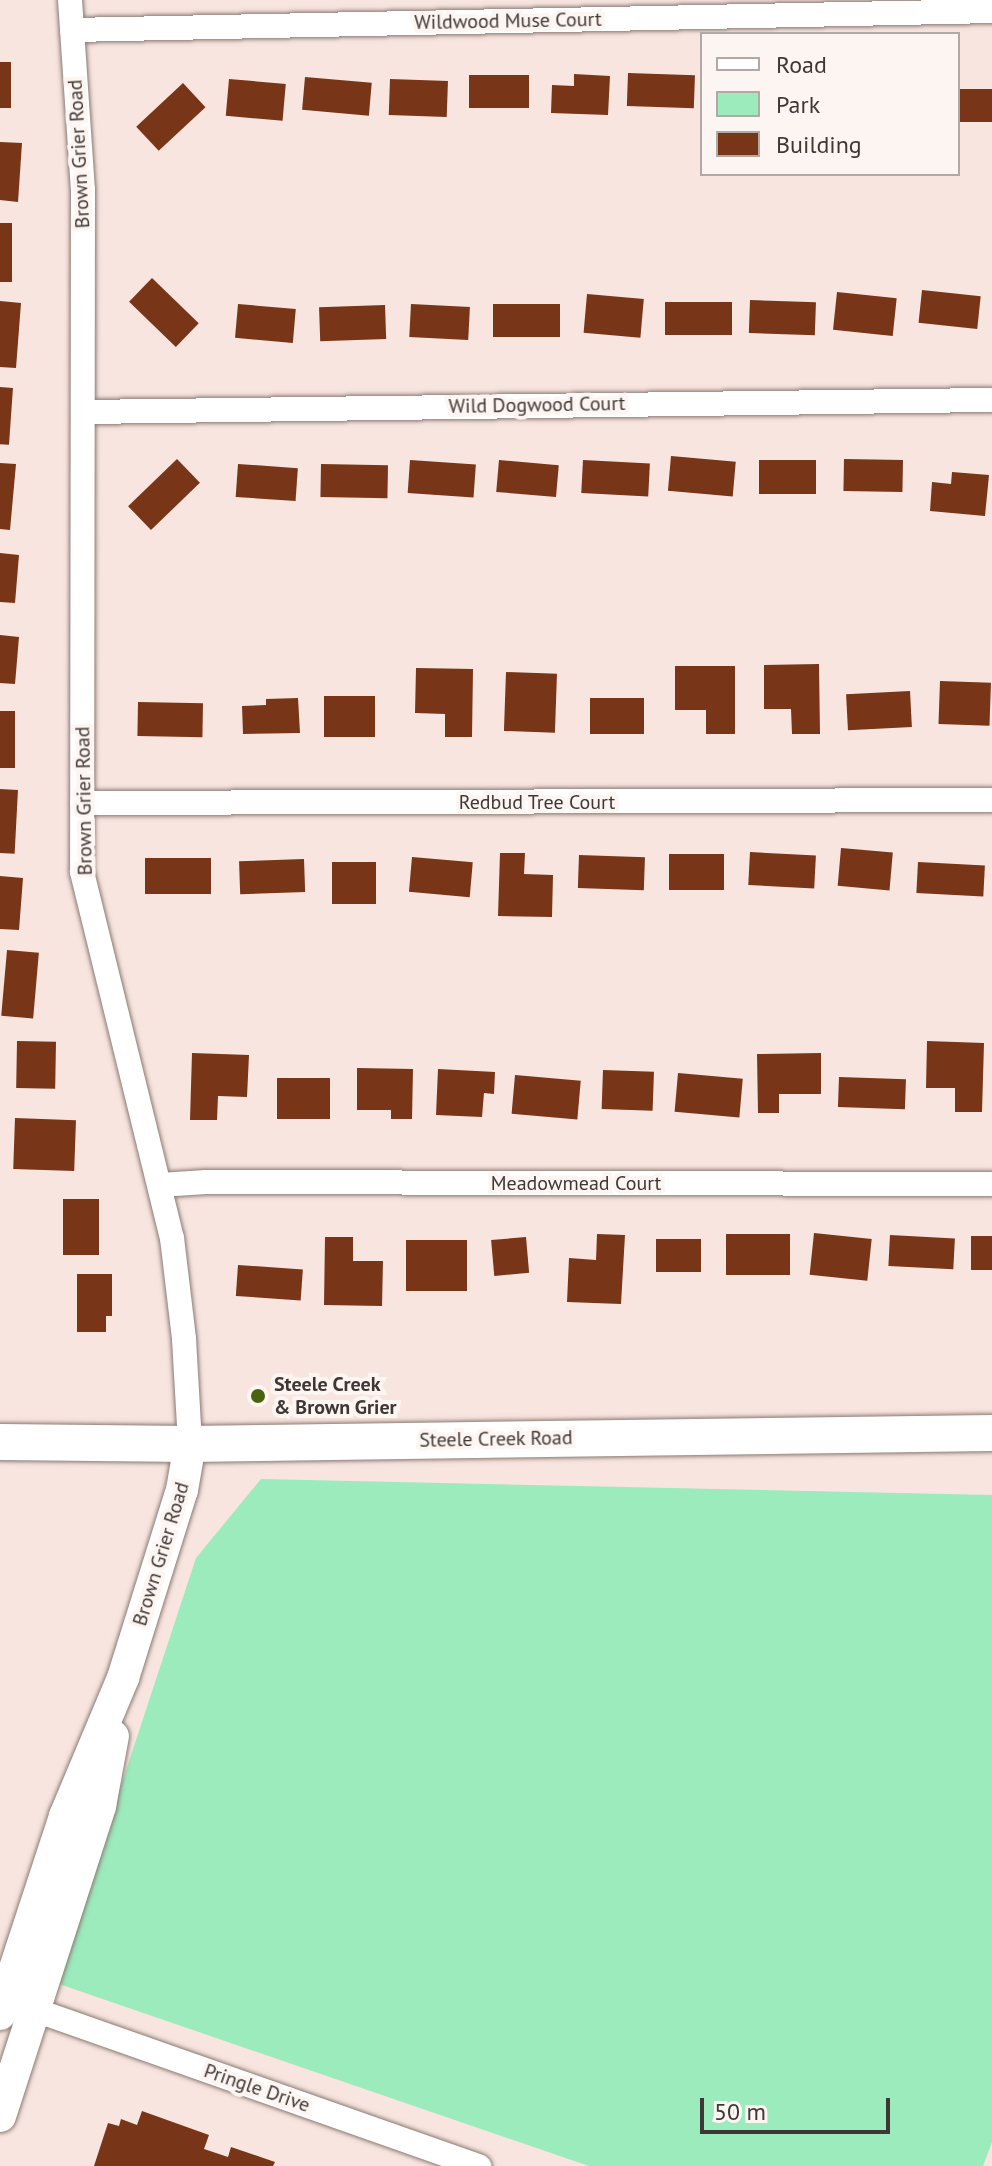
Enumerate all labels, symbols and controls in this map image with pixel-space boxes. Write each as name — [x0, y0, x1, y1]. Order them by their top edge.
street label: Wildwood Muse Court — [414, 7, 602, 35]
legend — [700, 32, 960, 176]
text: Road — [776, 49, 827, 80]
street label: Brown Grier Road — [63, 79, 95, 229]
text: Park — [776, 89, 820, 120]
text: Building — [776, 129, 862, 160]
street label: Wild Dogwood Court — [448, 391, 626, 419]
street label: Brown Grier Road — [71, 726, 97, 876]
street label: Redbud Tree Court — [458, 790, 616, 814]
street label: Meadowmead Court — [491, 1171, 661, 1195]
place label: Steele Creek & Brown Grier — [274, 1372, 397, 1419]
marker: Steele Creek & Brown Grier — [249, 1387, 267, 1405]
street label: Steele Creek Road — [419, 1426, 573, 1452]
street label: Brown Grier Road — [128, 1479, 194, 1629]
street label: Pringle Drive — [201, 2059, 313, 2117]
scale bar — [704, 2082, 894, 2132]
text: 50 m — [714, 2096, 766, 2127]

